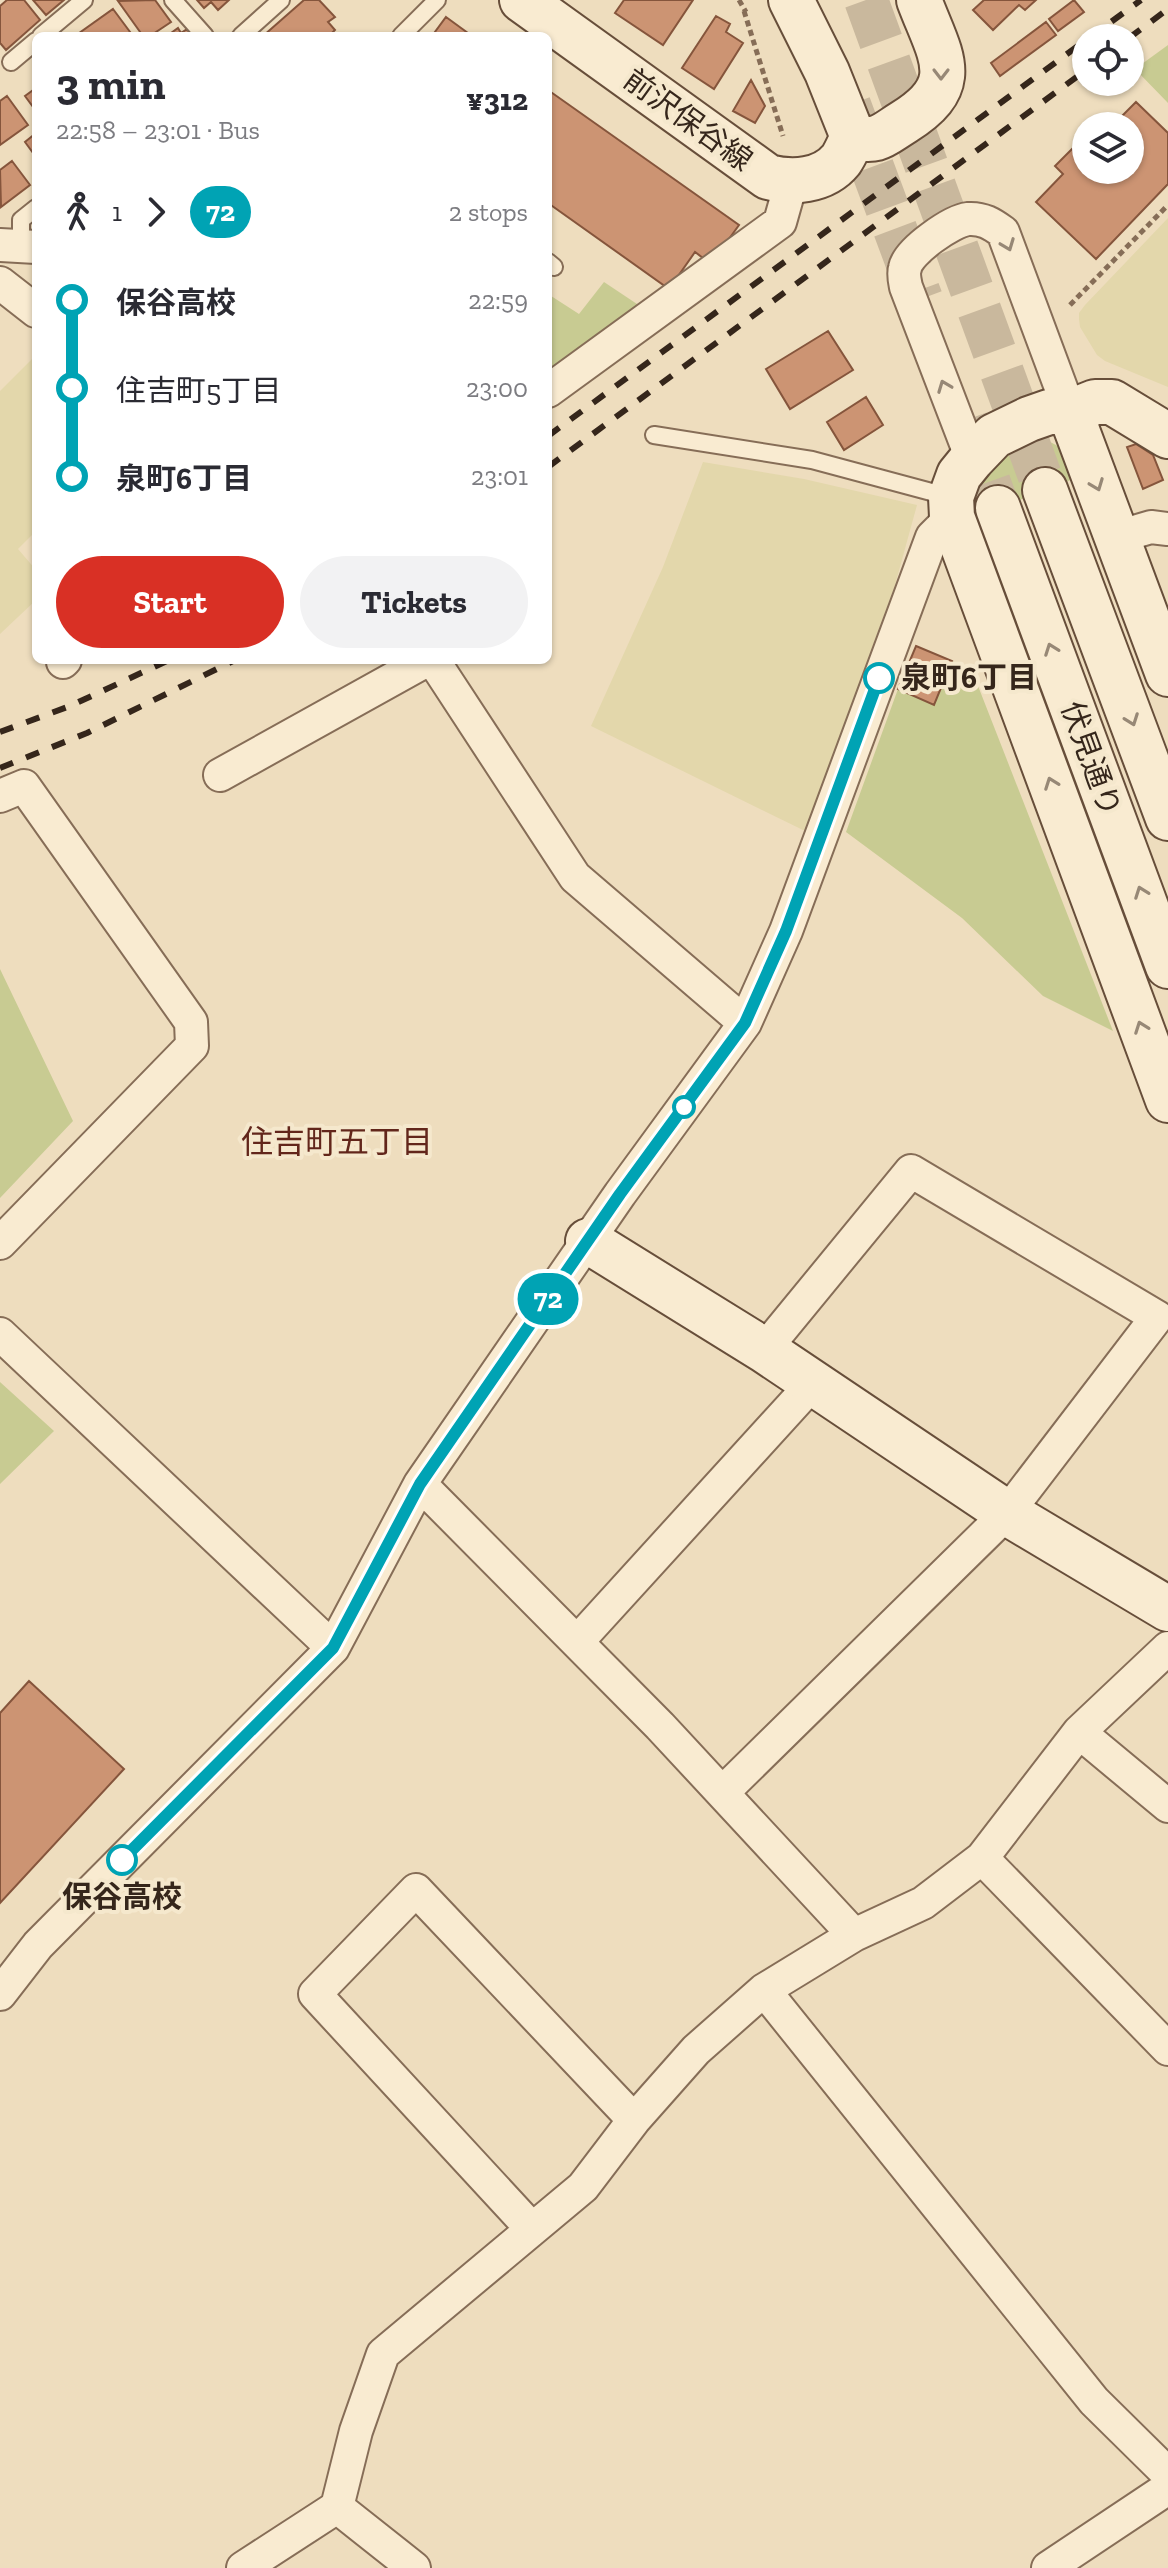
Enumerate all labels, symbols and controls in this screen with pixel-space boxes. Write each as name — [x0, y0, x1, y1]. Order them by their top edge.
map controls — [1072, 24, 1144, 184]
button: locate — [1072, 24, 1144, 96]
text: 3 min — [56, 57, 165, 110]
street label: 前沢保谷線 — [617, 61, 759, 179]
one-way arrow — [932, 68, 950, 81]
text: ¥312 — [466, 82, 528, 118]
button: layers — [1072, 112, 1144, 184]
text: 22:58 – 23:01 · Bus — [56, 114, 260, 146]
icon: walk — [56, 190, 100, 234]
icon: forward — [134, 190, 178, 234]
text: 72 — [206, 195, 235, 228]
text: 1 — [112, 196, 122, 228]
text: 2 stops — [449, 196, 528, 228]
one-way arrow — [998, 237, 1015, 251]
text: 22:59 — [468, 284, 528, 316]
text: 保谷高校 — [116, 285, 236, 321]
text: 23:00 — [466, 372, 528, 404]
text: 住吉町5丁目 — [116, 373, 281, 409]
one-way arrow — [937, 380, 954, 394]
text: 23:01 — [471, 460, 528, 492]
text: 泉町6丁目 — [116, 461, 252, 497]
one-way arrow — [1087, 477, 1104, 491]
button: Start — [56, 556, 284, 648]
button: Tickets — [300, 556, 528, 648]
one-way arrow — [1044, 643, 1060, 657]
place label: 泉町6丁目 — [901, 660, 1037, 696]
marker: 泉町6丁目 — [864, 663, 894, 693]
street label: 伏見通り — [1054, 696, 1128, 822]
one-way arrow — [1122, 712, 1138, 726]
one-way arrow — [1044, 777, 1061, 791]
one-way arrow — [1134, 886, 1151, 900]
one-way arrow — [1134, 1021, 1151, 1035]
unlabelled marker — [673, 1096, 695, 1118]
district label: 住吉町五丁目 — [241, 1123, 433, 1161]
line badge: 72 — [512, 1273, 584, 1325]
text: 72 — [534, 1282, 562, 1315]
marker: 保谷高校 — [107, 1845, 137, 1875]
place label: 保谷高校 — [62, 1879, 182, 1915]

